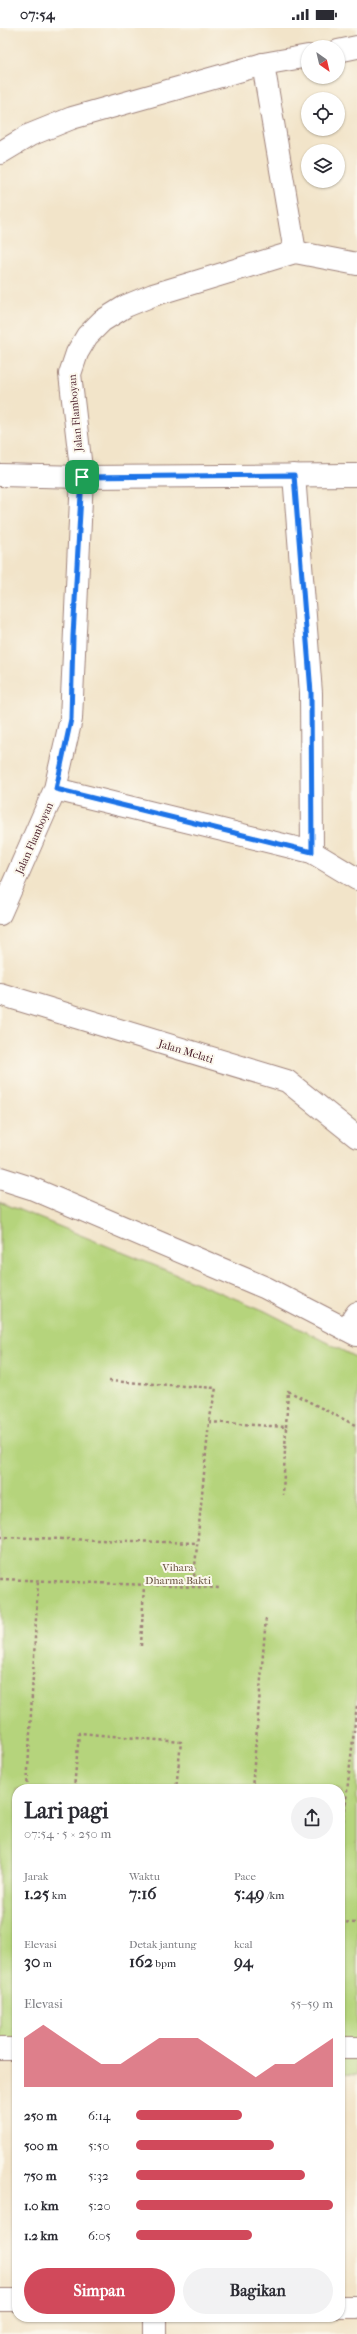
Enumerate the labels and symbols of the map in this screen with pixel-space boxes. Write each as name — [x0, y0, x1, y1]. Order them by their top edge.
north arrow — [301, 40, 345, 84]
street label: Jalan Flamboyan — [66, 373, 85, 453]
pin — [65, 460, 99, 494]
street label: Jalan Flamboyan — [12, 800, 56, 877]
street label: Jalan Melati — [156, 1037, 215, 1066]
park label: Vihara Dharma Bakti — [145, 1561, 212, 1587]

